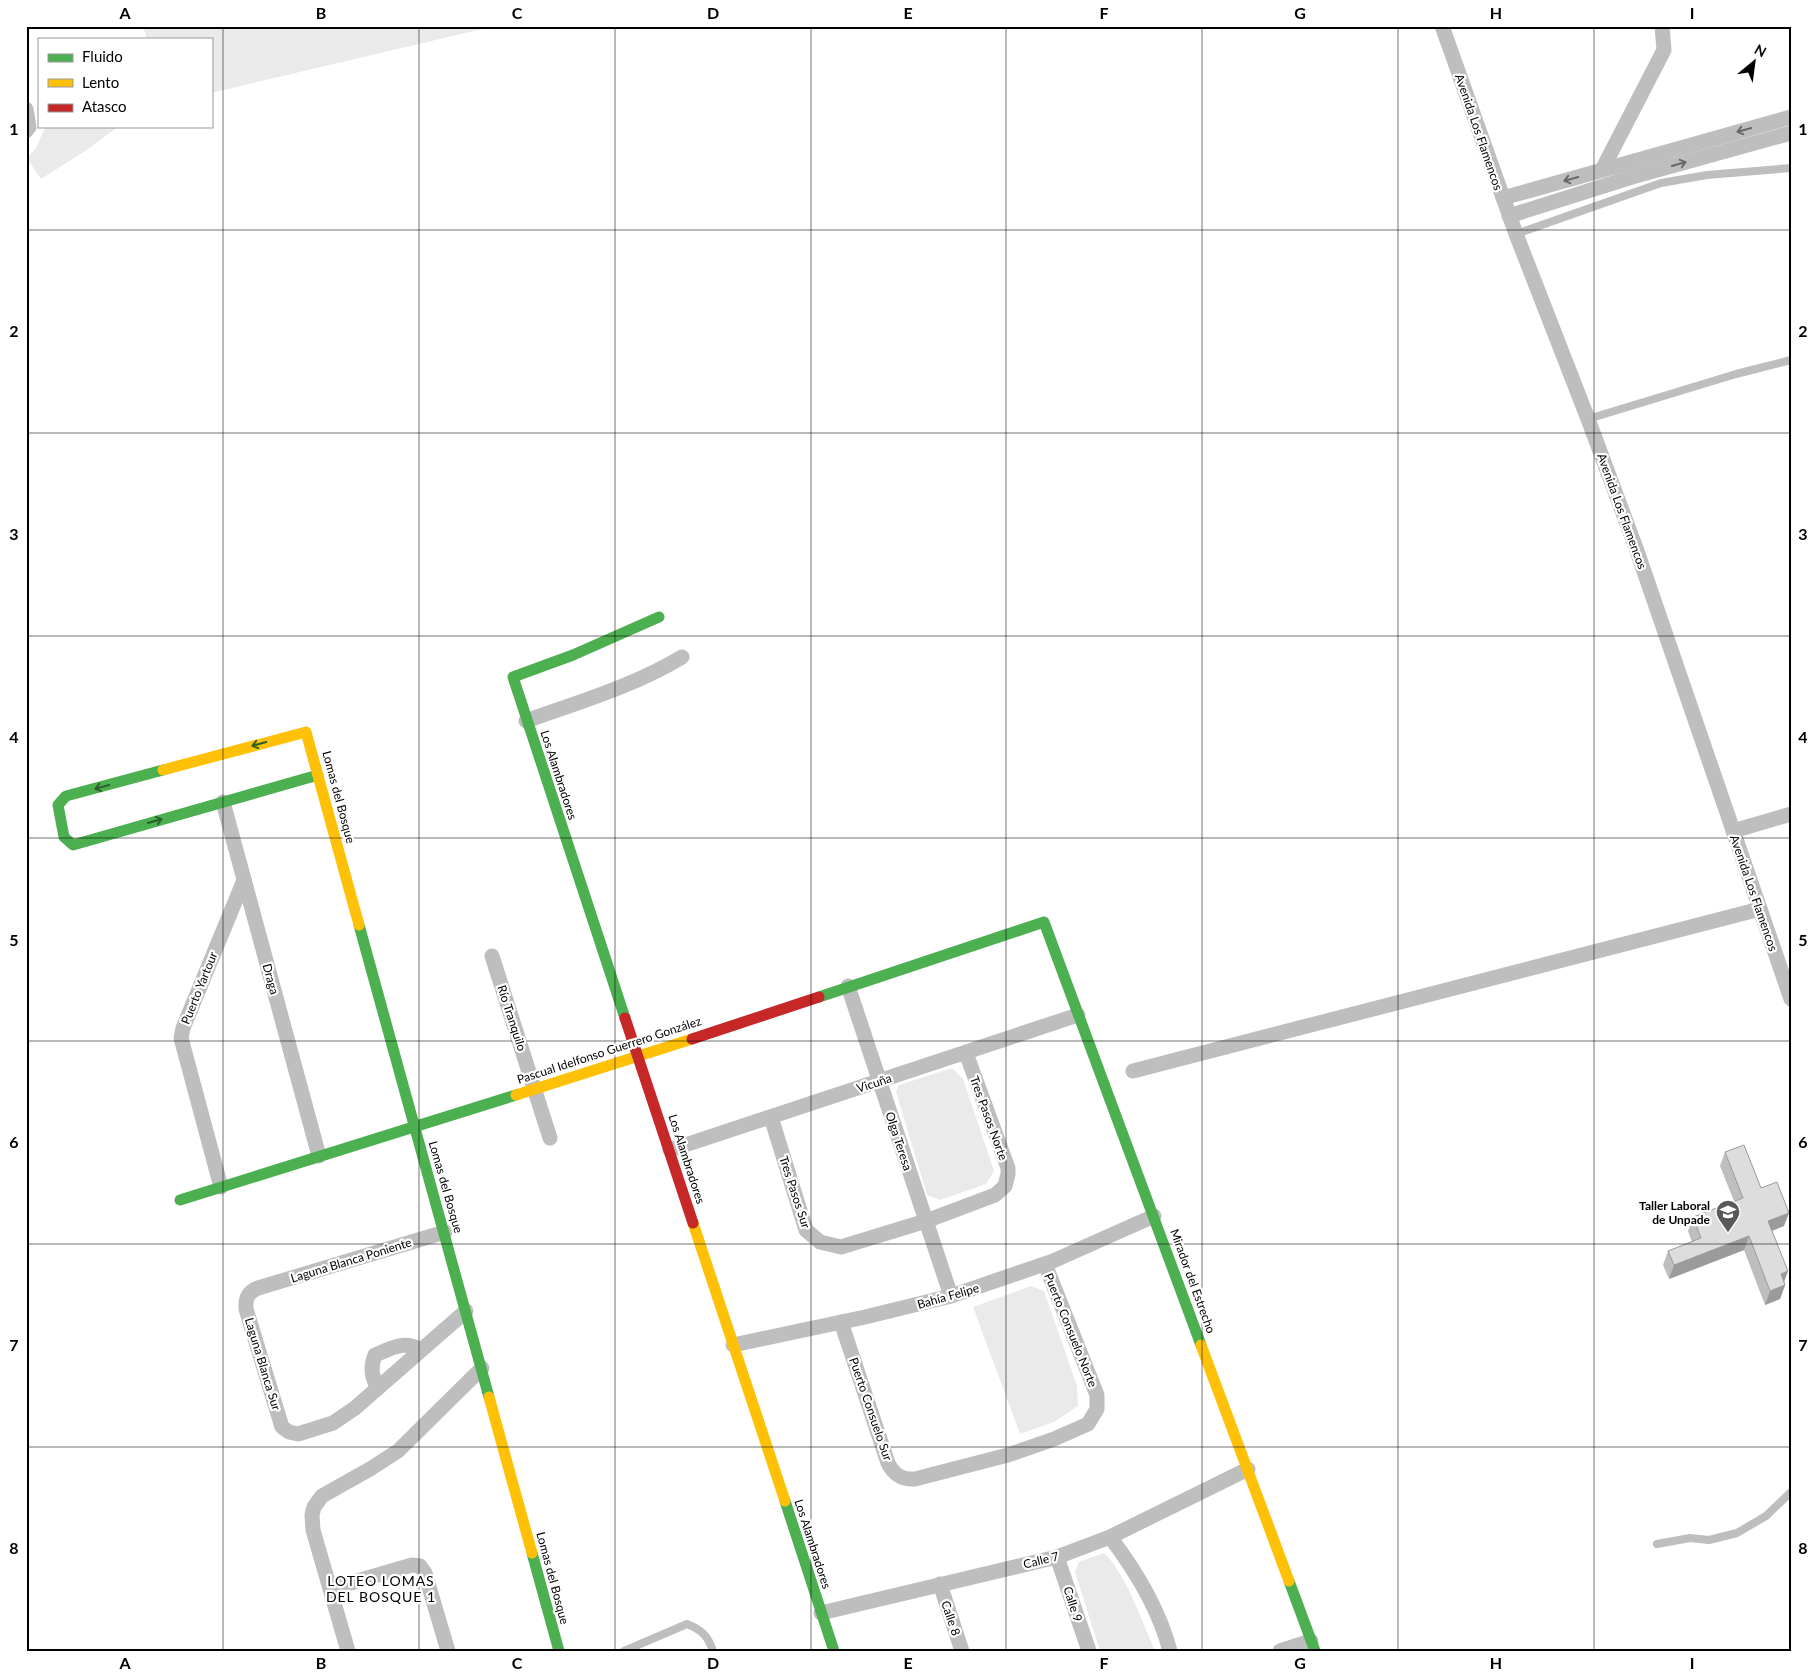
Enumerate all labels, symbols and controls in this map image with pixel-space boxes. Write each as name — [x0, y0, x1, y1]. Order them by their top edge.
text: A — [118, 3, 131, 22]
text: B — [316, 3, 326, 22]
text: C — [512, 3, 523, 22]
text: D — [707, 3, 719, 22]
text: E — [903, 3, 913, 22]
text: F — [1099, 3, 1109, 22]
text: G — [1294, 3, 1306, 22]
text: H — [1490, 3, 1502, 22]
text: I — [1690, 3, 1694, 22]
legend — [38, 38, 212, 128]
north arrow — [1730, 38, 1780, 88]
text: N — [1752, 40, 1769, 60]
text: Fluido — [82, 47, 123, 65]
street label: Avenida Los Flamencos — [1452, 72, 1506, 192]
text: Lento — [82, 73, 119, 91]
text: Atasco — [82, 97, 127, 115]
text: 1 — [9, 119, 19, 138]
text: 1 — [1798, 119, 1808, 138]
one-way arrow — [1736, 126, 1752, 136]
one-way arrow — [1671, 159, 1687, 168]
one-way arrow — [1563, 175, 1579, 185]
text: 2 — [9, 321, 19, 340]
text: 2 — [1798, 321, 1808, 340]
street label: Avenida Los Flamencos — [1594, 451, 1650, 571]
text: 3 — [9, 524, 19, 543]
text: 3 — [1798, 524, 1808, 543]
text: 4 — [9, 727, 19, 746]
text: 4 — [1798, 727, 1808, 746]
street label: Los Alambradores — [537, 728, 581, 822]
one-way arrow — [252, 740, 268, 750]
street label: Lomas del Bosque — [319, 749, 359, 845]
one-way arrow — [95, 782, 111, 792]
one-way arrow — [147, 816, 163, 826]
street label: Avenida Los Flamencos — [1727, 833, 1781, 953]
text: 5 — [9, 930, 19, 949]
text: 5 — [1798, 930, 1808, 949]
street label: Puerto Yartour — [178, 949, 221, 1026]
street label: Draga — [260, 962, 282, 996]
street label: Río Tranquilo — [494, 983, 530, 1053]
street label: Pascual Idelfonso Guerrero González — [515, 1013, 704, 1087]
street label: Vicuña — [855, 1070, 894, 1096]
street label: Tres Pasos Norte — [967, 1074, 1011, 1162]
street label: Olga Teresa — [882, 1110, 916, 1172]
street label: Los Alambradores — [665, 1112, 709, 1206]
text: 6 — [9, 1132, 19, 1151]
text: 6 — [1798, 1132, 1808, 1151]
street label: Lomas del Bosque — [426, 1139, 466, 1235]
street label: Tres Pasos Sur — [776, 1154, 814, 1231]
place label: Taller Laboral de Unpade — [1639, 1198, 1711, 1227]
school or university icon: Taller Laboral de Unpade — [1715, 1199, 1741, 1233]
street label: Mirador del Estrecho — [1167, 1227, 1219, 1335]
street label: Laguna Blanca Poniente — [289, 1234, 413, 1286]
street label: Puerto Consuelo Norte — [1041, 1271, 1101, 1389]
street label: Bahía Felipe — [915, 1280, 981, 1312]
street label: Laguna Blanca Sur — [242, 1316, 284, 1413]
text: 7 — [9, 1335, 19, 1354]
text: 7 — [1798, 1335, 1808, 1354]
street label: Puerto Consuelo Sur — [846, 1355, 896, 1463]
street label: Los Alambradores — [791, 1497, 835, 1591]
street label: Lomas del Bosque — [533, 1530, 573, 1626]
text: 8 — [9, 1538, 19, 1557]
text: 8 — [1798, 1538, 1808, 1557]
street label: Calle 7 — [1022, 1548, 1060, 1572]
district label: LOTEO LOMAS DEL BOSQUE 1 — [326, 1572, 436, 1605]
street label: Calle 9 — [1060, 1585, 1086, 1623]
street label: Calle 8 — [938, 1599, 964, 1638]
text: A — [118, 1653, 131, 1672]
text: B — [316, 1653, 326, 1672]
text: C — [512, 1653, 523, 1672]
text: D — [707, 1653, 719, 1672]
text: E — [903, 1653, 913, 1672]
text: F — [1099, 1653, 1109, 1672]
text: G — [1294, 1653, 1306, 1672]
text: H — [1490, 1653, 1502, 1672]
text: I — [1690, 1653, 1694, 1672]

